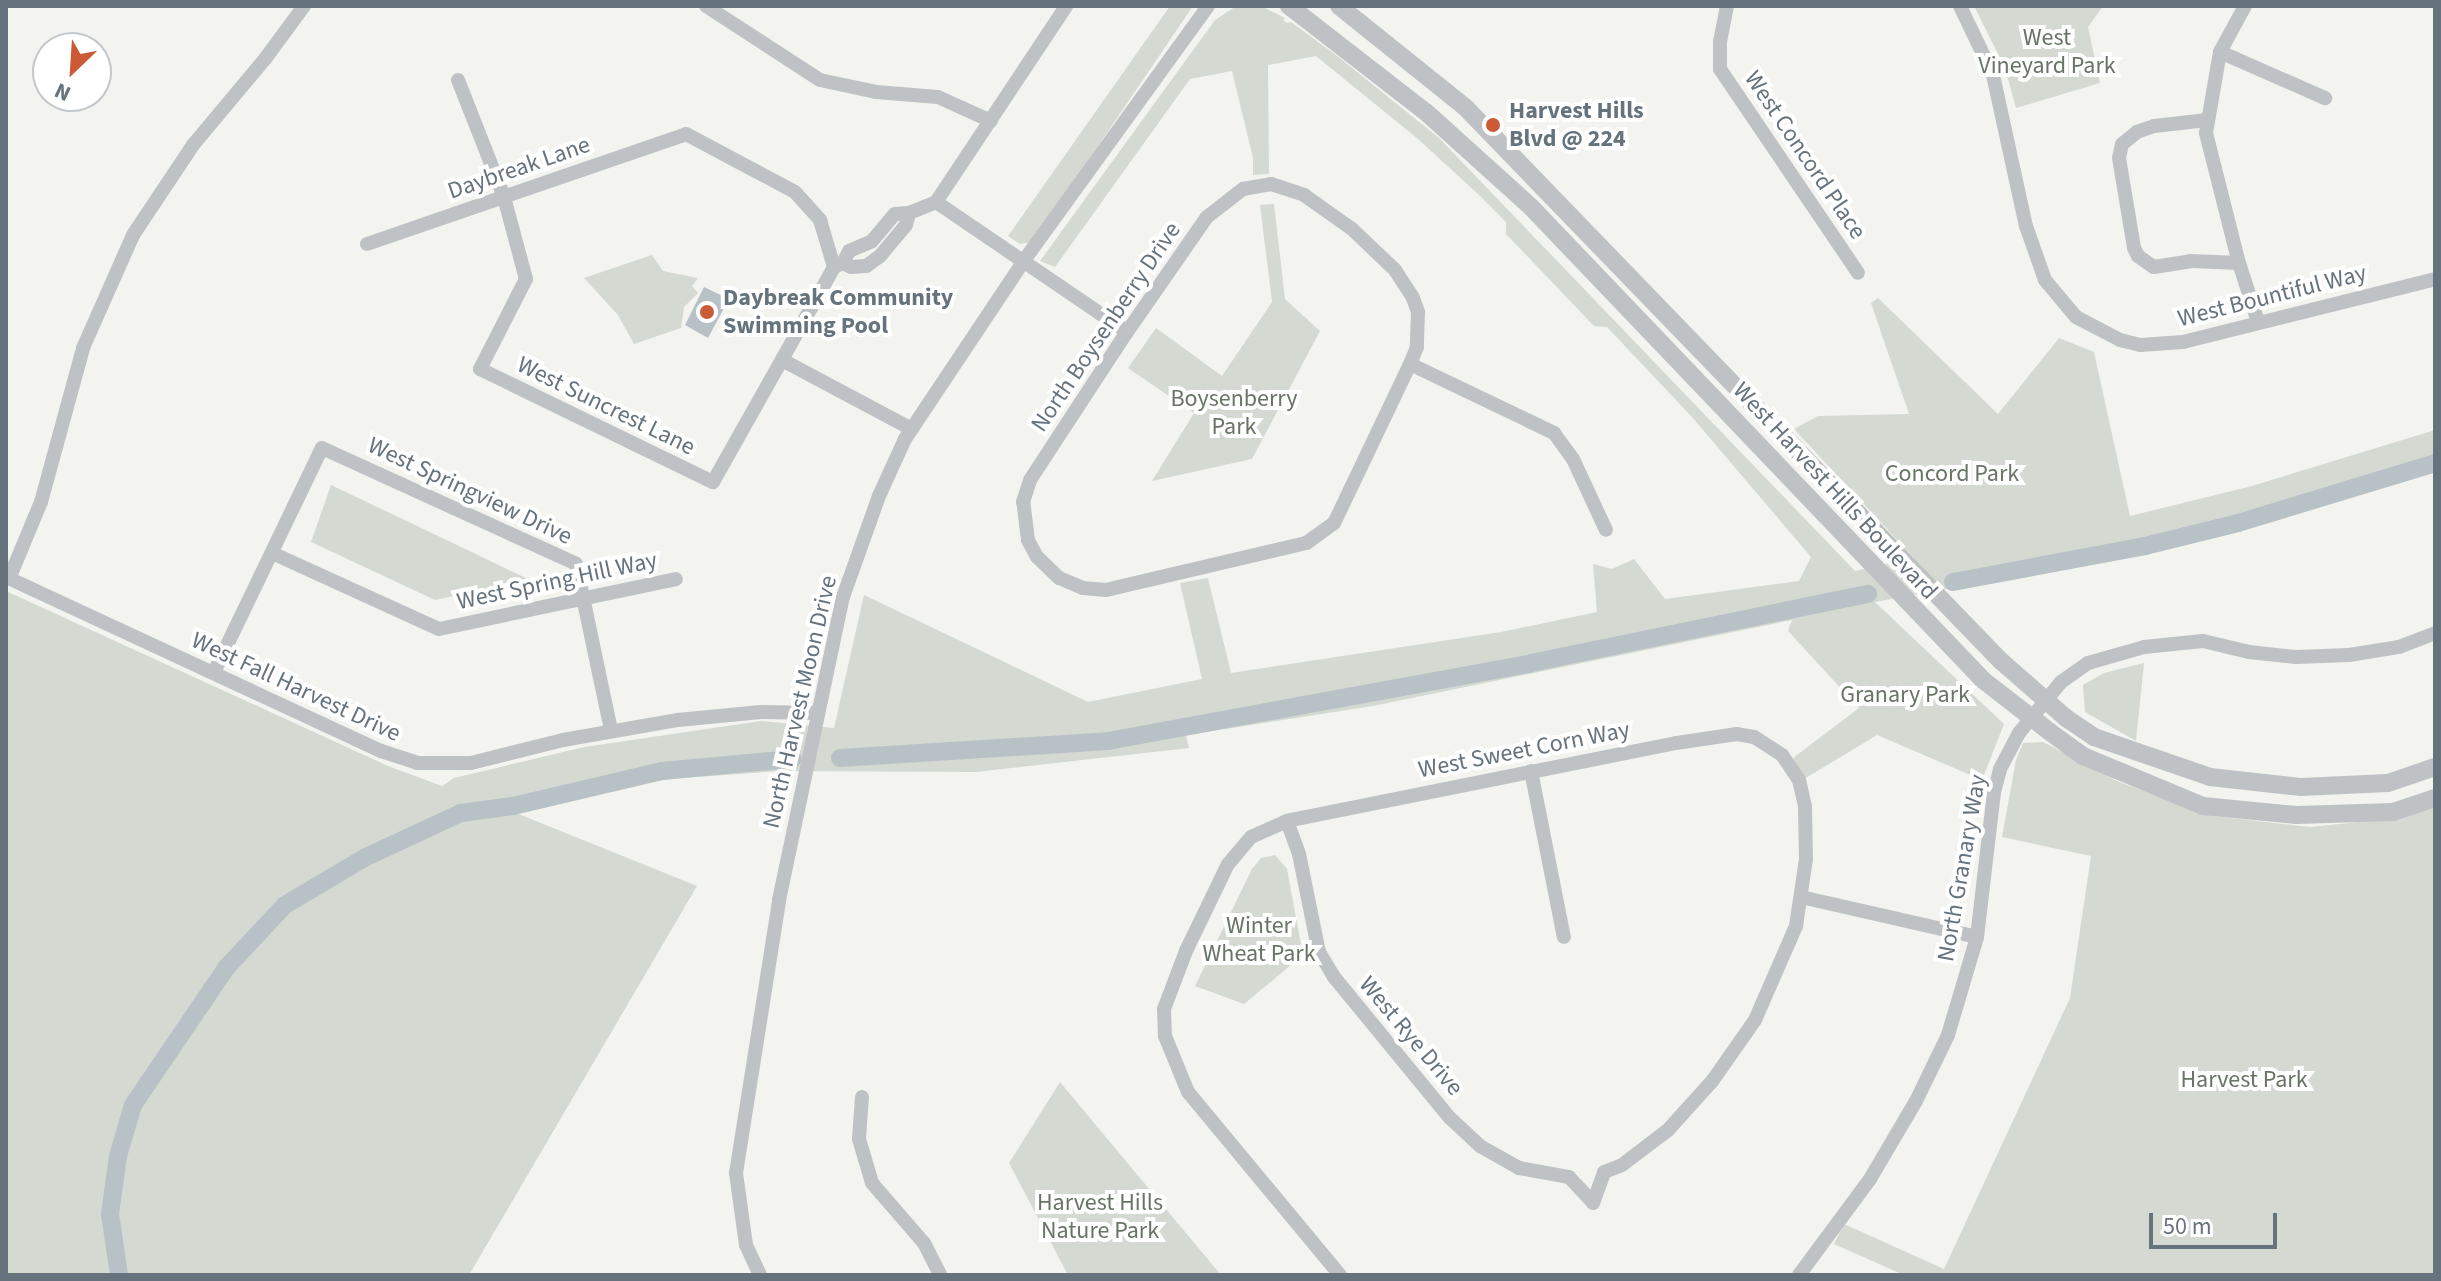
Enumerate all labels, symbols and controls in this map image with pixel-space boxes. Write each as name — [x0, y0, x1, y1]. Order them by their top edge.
park label: West Vineyard Park — [1978, 24, 2116, 80]
north arrow — [32, 32, 112, 112]
street label: West Concord Place — [1738, 65, 1872, 245]
text: N — [49, 74, 76, 110]
place label: Harvest Hills Blvd @ 224 — [1509, 97, 1644, 153]
marker: Harvest Hills Blvd @ 224 — [1484, 116, 1502, 134]
street label: Daybreak Lane — [444, 130, 594, 206]
street label: North Boysenberry Drive — [1025, 217, 1187, 437]
street label: West Bountiful Way — [2175, 259, 2369, 333]
place label: Daybreak Community Swimming Pool — [723, 284, 953, 340]
marker: Daybreak Community Swimming Pool — [698, 303, 716, 321]
street label: West Suncrest Lane — [512, 350, 700, 462]
street label: West Harvest Hills Boulevard — [1727, 376, 1943, 606]
park label: Boysenberry Park — [1171, 385, 1297, 441]
street label: West Springview Drive — [363, 431, 577, 551]
park label: Concord Park — [1885, 460, 2019, 488]
street label: West Spring Hill Way — [454, 546, 660, 616]
street label: North Harvest Moon Drive — [757, 573, 843, 831]
street label: West Fall Harvest Drive — [187, 626, 405, 748]
park label: Granary Park — [1840, 681, 1970, 709]
street label: West Sweet Corn Way — [1416, 715, 1632, 785]
street label: North Granary Way — [1931, 772, 1993, 964]
park label: Winter Wheat Park — [1202, 912, 1316, 968]
street label: West Rye Drive — [1353, 971, 1469, 1101]
park label: Harvest Park — [2180, 1066, 2308, 1094]
park label: Harvest Hills Nature Park — [1037, 1189, 1163, 1245]
scale bar — [2153, 1197, 2281, 1247]
text: 50 m — [2163, 1209, 2212, 1244]

